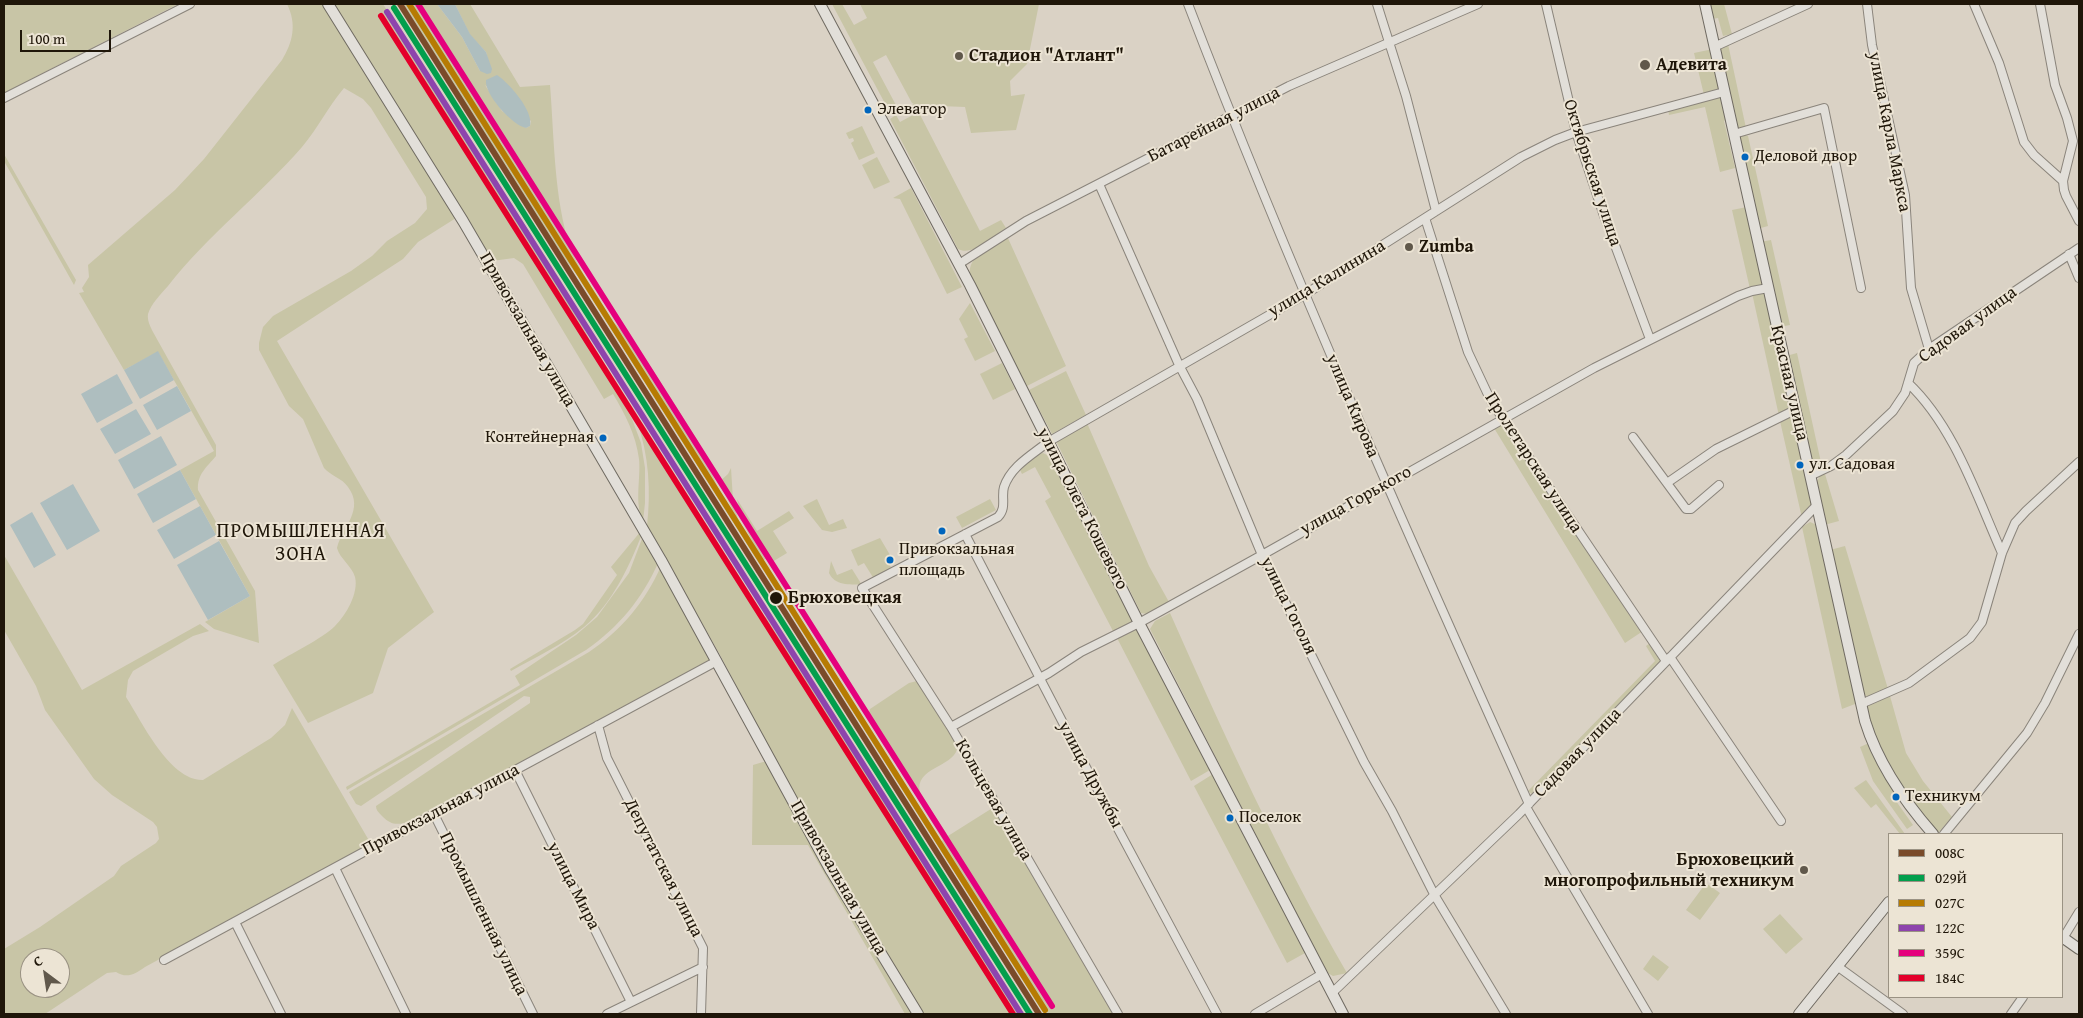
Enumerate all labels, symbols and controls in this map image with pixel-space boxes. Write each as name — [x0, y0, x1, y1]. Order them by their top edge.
scale bar — [22, 20, 114, 52]
text: 100 m — [28, 28, 65, 49]
place label: Стадион "Атлант" — [969, 45, 1124, 67]
marker: Стадион "Атлант" — [953, 50, 965, 62]
street label: улица Карла Маркса — [1863, 50, 1915, 214]
place label: Адевита — [1656, 54, 1727, 76]
marker: Адевита — [1638, 58, 1652, 72]
street label: Батарейная улица — [1144, 82, 1284, 168]
street label: Октябрьская улица — [1558, 97, 1626, 249]
place label: Элеватор — [877, 100, 946, 120]
marker: Элеватор — [863, 105, 873, 115]
place label: Деловой двор — [1754, 147, 1857, 167]
marker: Деловой двор — [1740, 152, 1750, 162]
street label: улица Калинина — [1264, 236, 1390, 322]
place label: Zumba — [1419, 236, 1474, 258]
marker: Zumba — [1403, 241, 1415, 253]
street label: Привокзальная улица — [474, 249, 580, 411]
street label: Садовая улица — [1915, 282, 2021, 368]
street label: Красная улица — [1765, 323, 1813, 443]
street label: улица Кирова — [1320, 351, 1384, 461]
street label: Пролетарская улица — [1479, 389, 1587, 537]
street label: улица Олега Кошевого — [1032, 424, 1132, 594]
place label: Контейнерная — [485, 428, 594, 448]
marker: Контейнерная — [598, 433, 608, 443]
place label: ул. Садовая — [1809, 455, 1895, 475]
marker: ул. Садовая — [1795, 460, 1805, 470]
street label: улица Горького — [1297, 461, 1415, 541]
district label: ПРОМЫШЛЕННАЯ ЗОНА — [215, 520, 387, 567]
unlabelled marker — [937, 526, 947, 536]
place label: Привокзальная площадь — [899, 540, 1015, 580]
street label: улица Гоголя — [1255, 554, 1321, 658]
marker: Привокзальная площадь — [885, 555, 895, 565]
place label: Брюховецкая — [788, 587, 902, 609]
marker: Брюховецкая — [768, 590, 784, 606]
street label: Садовая улица — [1530, 704, 1626, 802]
street label: улица Дружбы — [1053, 718, 1127, 832]
street label: Кольцевая улица — [950, 736, 1036, 864]
street label: Привокзальная улица — [359, 759, 523, 861]
place label: Техникум — [1905, 787, 1981, 807]
marker: Техникум — [1891, 792, 1901, 802]
street label: Депутатская улица — [619, 795, 707, 941]
street label: Привокзальная улица — [785, 797, 891, 959]
place label: Поселок — [1239, 808, 1301, 828]
marker: Поселок — [1225, 813, 1235, 823]
street label: Промышленная улица — [434, 829, 532, 999]
legend — [1888, 833, 2063, 998]
street label: улица Мира — [542, 838, 604, 934]
text: 008С — [1935, 842, 1965, 863]
place label: Брюховецкий многопрофильный техникум — [1544, 849, 1794, 892]
marker: Брюховецкий многопрофильный техникум — [1798, 864, 1810, 876]
text: 029Й — [1935, 867, 1967, 888]
text: 027С — [1935, 892, 1965, 913]
text: 122С — [1935, 917, 1965, 938]
text: 359С — [1935, 942, 1965, 963]
north arrow — [20, 948, 70, 998]
text: С — [29, 950, 46, 972]
text: 184С — [1935, 967, 1965, 988]

